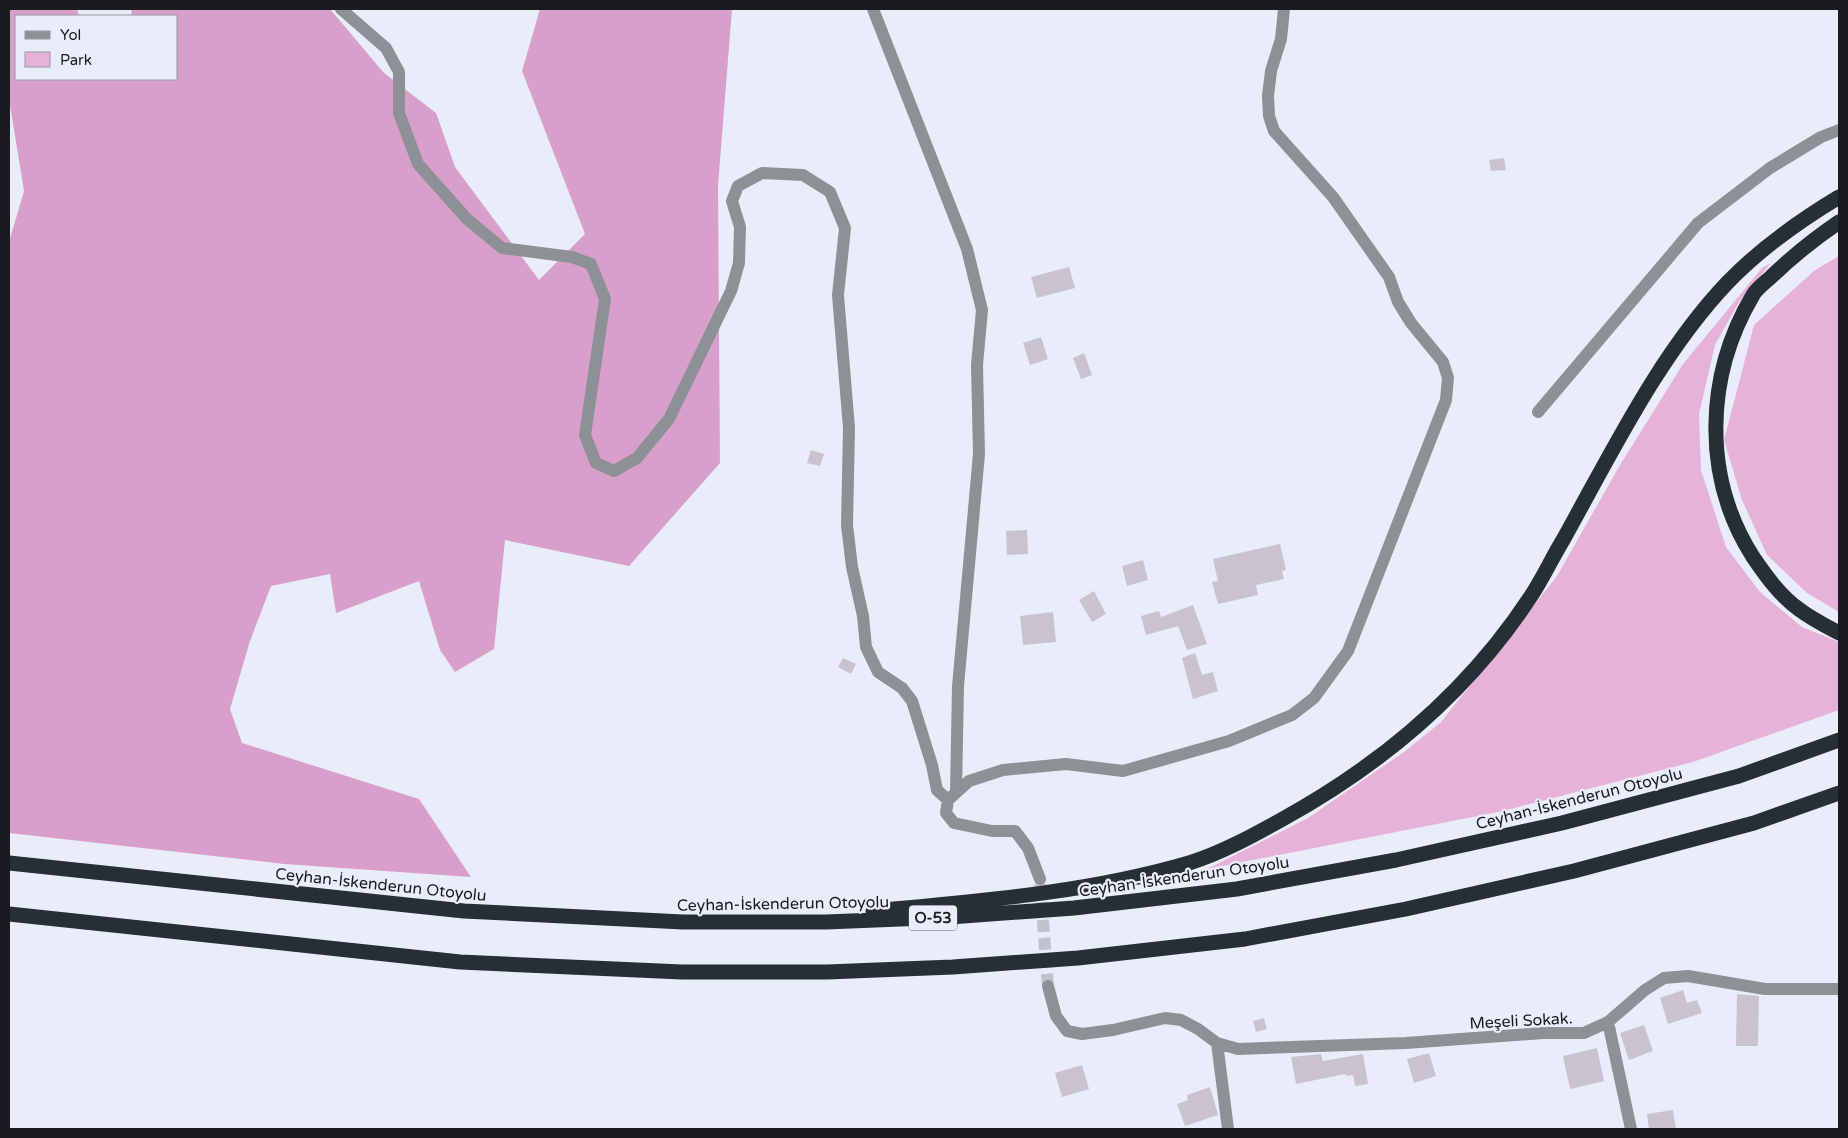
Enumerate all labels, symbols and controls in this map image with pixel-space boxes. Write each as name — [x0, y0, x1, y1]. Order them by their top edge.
legend — [15, 15, 178, 80]
text: Yol — [60, 26, 81, 44]
text: Park — [60, 51, 92, 69]
street label: Ceyhan-İskenderun Otoyolu — [1474, 764, 1685, 834]
street label: Ceyhan-İskenderun Otoyolu — [1078, 852, 1291, 902]
street label: Ceyhan-İskenderun Otoyolu — [274, 864, 488, 906]
street label: Ceyhan-İskenderun Otoyolu — [677, 892, 889, 916]
road number: O-53 — [909, 906, 957, 930]
street label: Meşeli Sokak. — [1469, 1008, 1573, 1034]

